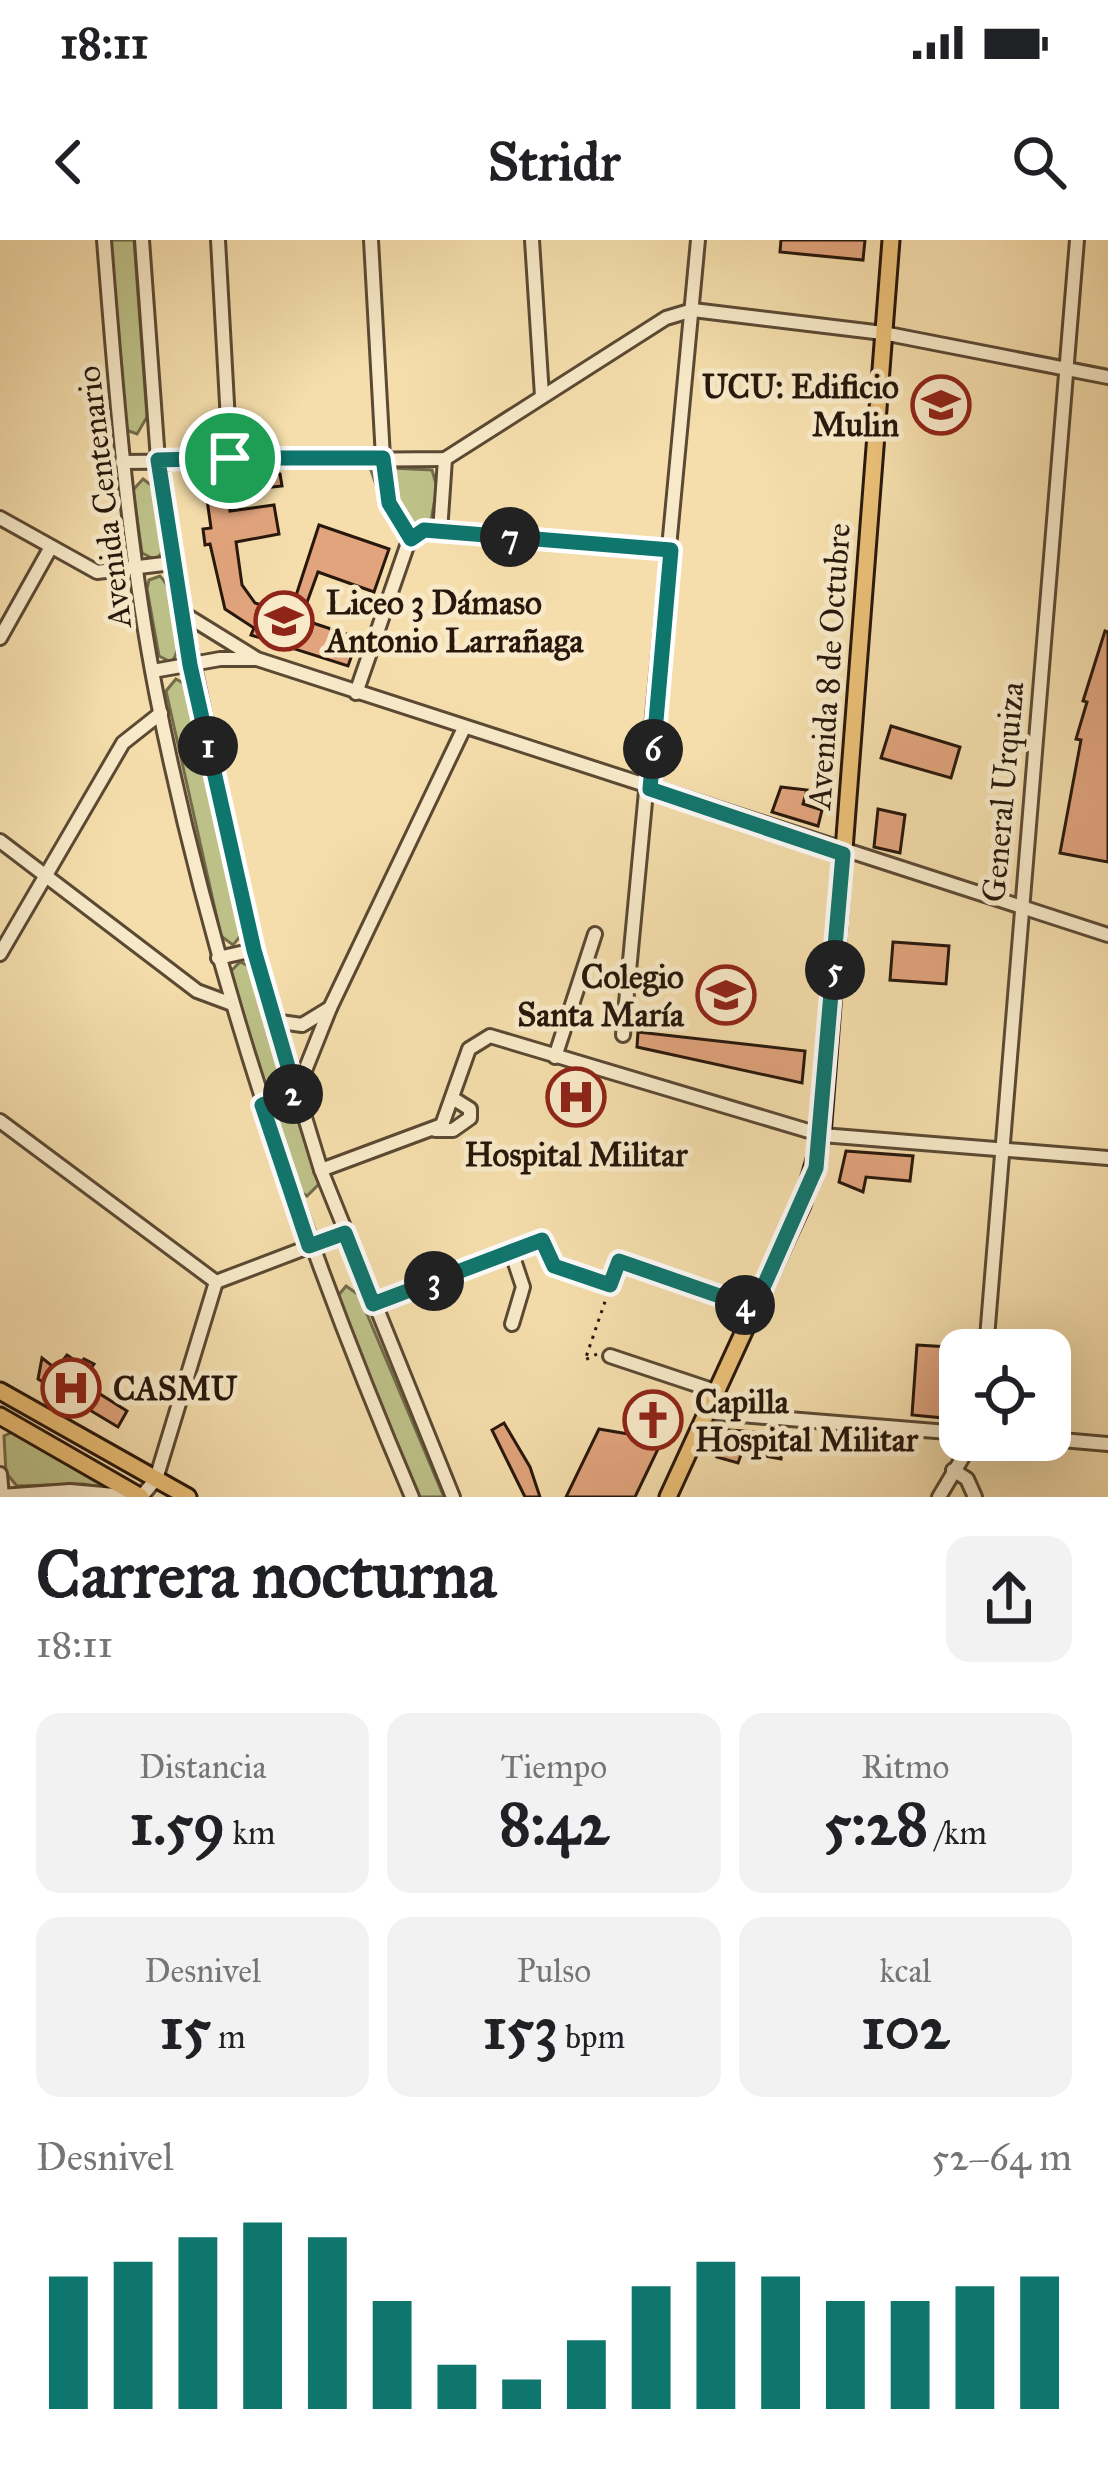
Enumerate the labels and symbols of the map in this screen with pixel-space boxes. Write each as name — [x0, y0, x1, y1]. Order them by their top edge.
street label: Avenida Centenario — [68, 364, 140, 632]
place label: UCU: Edificio Mulin — [702, 367, 899, 445]
school or university icon: UCU: Edificio Mulin — [910, 374, 972, 436]
pin — [179, 407, 281, 509]
pin: 7 — [480, 507, 540, 567]
street label: Avenida 8 de Octubre — [799, 522, 859, 812]
place label: Liceo 3 Dámaso Antonio Larrañaga — [324, 583, 584, 661]
school or university icon: Liceo 3 Dámaso Antonio Larrañaga — [253, 590, 315, 652]
street label: General Urquiza — [973, 680, 1033, 904]
pin: 1 — [178, 716, 238, 776]
pin: 6 — [623, 719, 683, 779]
pin: 5 — [805, 940, 865, 1000]
place label: Colegio Santa María — [517, 957, 685, 1035]
school or university icon: Colegio Santa María — [695, 964, 757, 1026]
pin: 2 — [263, 1064, 323, 1124]
hospital icon: Hospital Militar — [545, 1066, 607, 1128]
place label: Hospital Militar — [464, 1135, 688, 1175]
pin: 3 — [404, 1251, 464, 1311]
pin: 4 — [715, 1275, 775, 1335]
hospital icon: CASMU — [40, 1357, 102, 1419]
place label: CASMU — [113, 1369, 238, 1409]
place label: Capilla Hospital Militar — [695, 1382, 919, 1460]
church icon: Capilla Hospital Militar — [622, 1389, 684, 1451]

